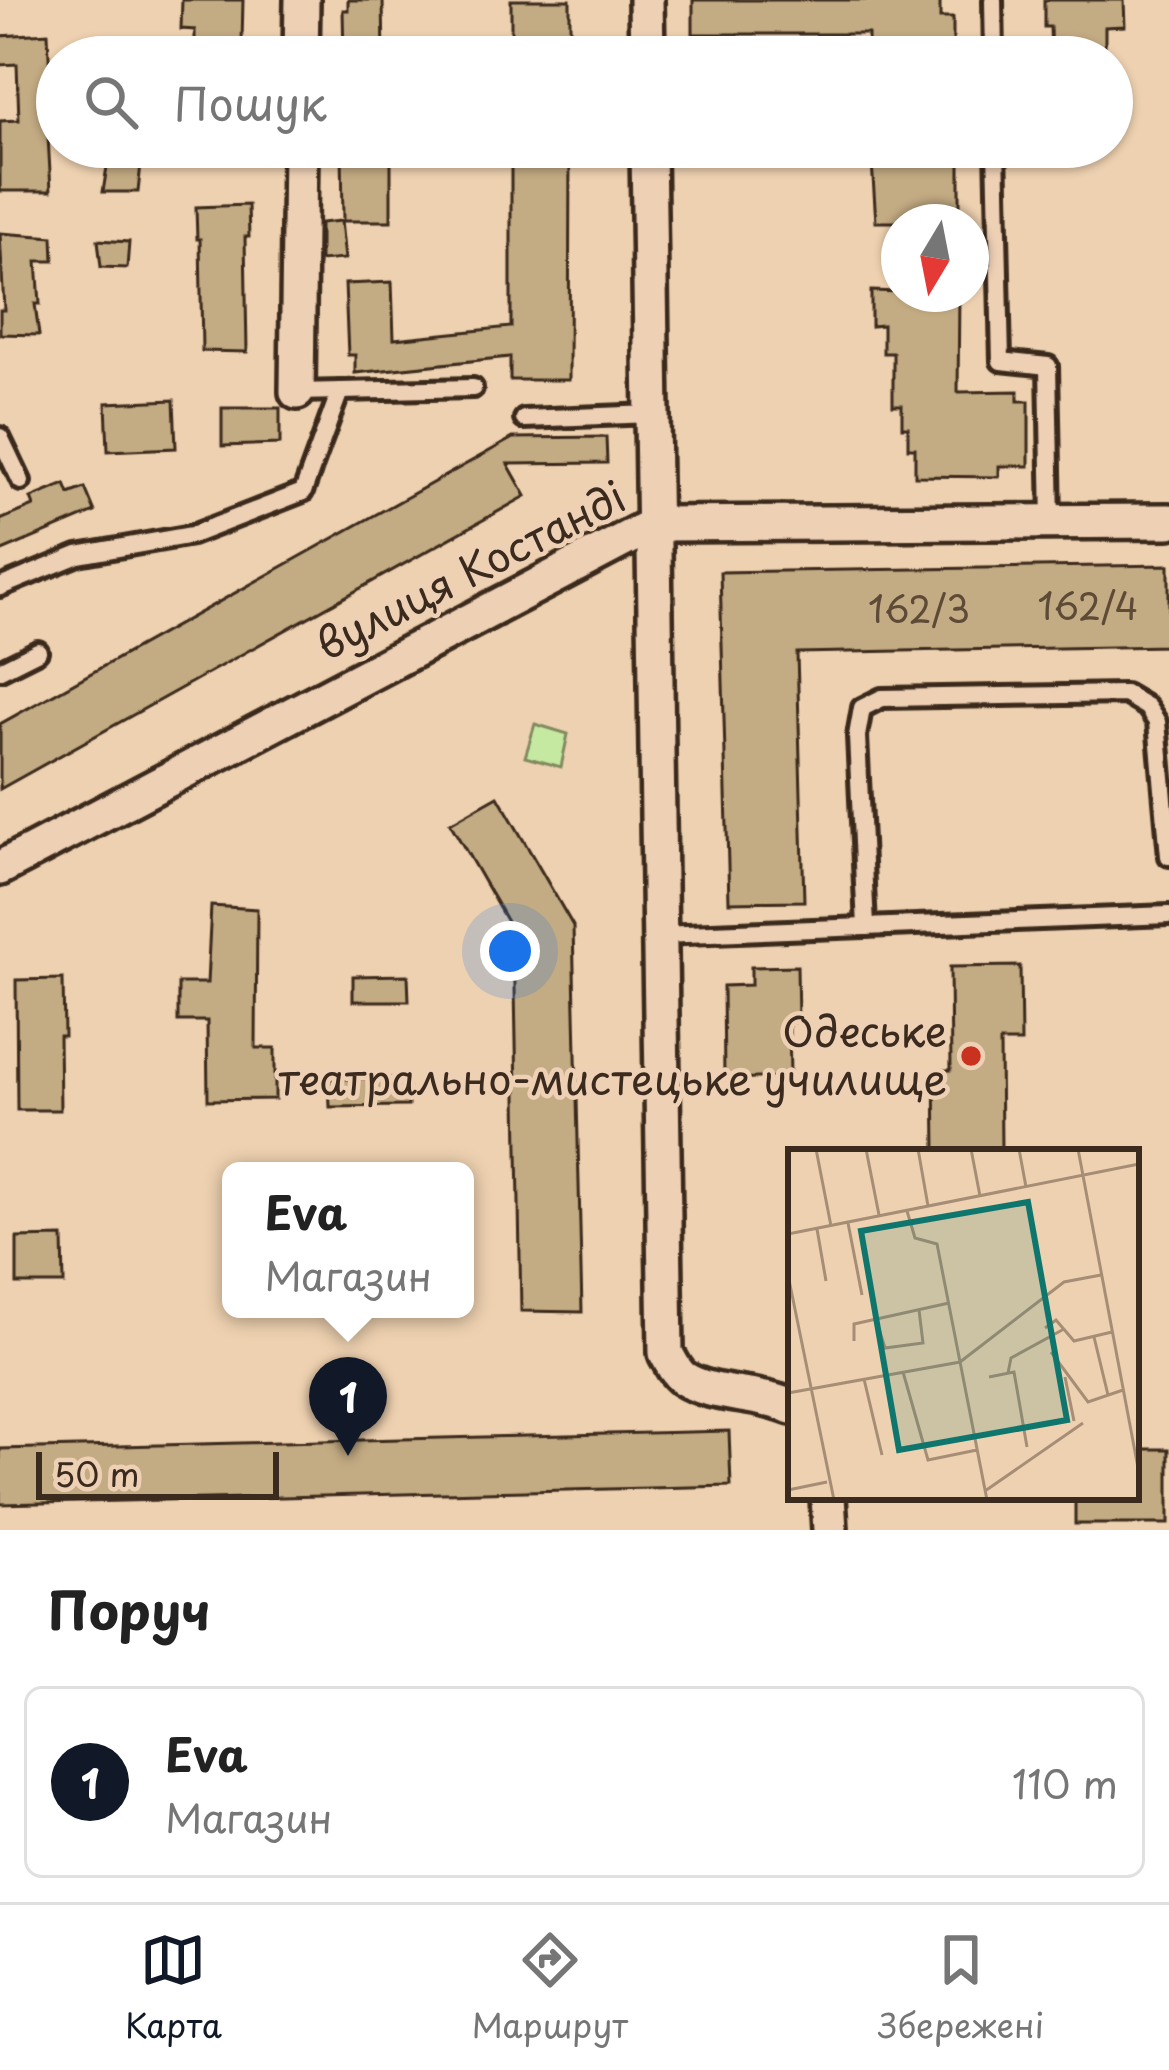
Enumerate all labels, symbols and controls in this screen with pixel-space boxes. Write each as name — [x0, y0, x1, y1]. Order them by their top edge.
search box — [36, 36, 1133, 168]
text: Пошук — [174, 68, 327, 136]
icon: search — [78, 69, 144, 135]
north arrow — [881, 204, 989, 312]
street label: вулиця Костанді — [304, 464, 636, 674]
house number: 162/4 — [1038, 578, 1138, 632]
house number: 162/3 — [868, 581, 970, 635]
your location — [480, 921, 540, 981]
place label: Одеське театрально-мистецьке училище — [278, 998, 947, 1109]
marker: Одеське театрально-мистецьке училище — [958, 1043, 984, 1069]
inset map — [788, 1149, 1139, 1500]
popup — [222, 1162, 474, 1318]
text: Eva — [264, 1177, 347, 1245]
text: Магазин — [264, 1245, 432, 1304]
pin: 1 — [309, 1357, 387, 1456]
scale bar — [36, 1446, 279, 1499]
text: 50 m — [54, 1448, 140, 1498]
text: Поруч — [48, 1570, 210, 1647]
text: Eva — [165, 1719, 248, 1787]
text: 1 — [81, 1753, 99, 1812]
text: 110 m — [1012, 1753, 1118, 1812]
text: Магазин — [165, 1787, 332, 1846]
tab: Карта — [125, 1927, 222, 2049]
tab: Маршрут — [472, 1927, 628, 2049]
tab: Збережені — [878, 1927, 1044, 2049]

